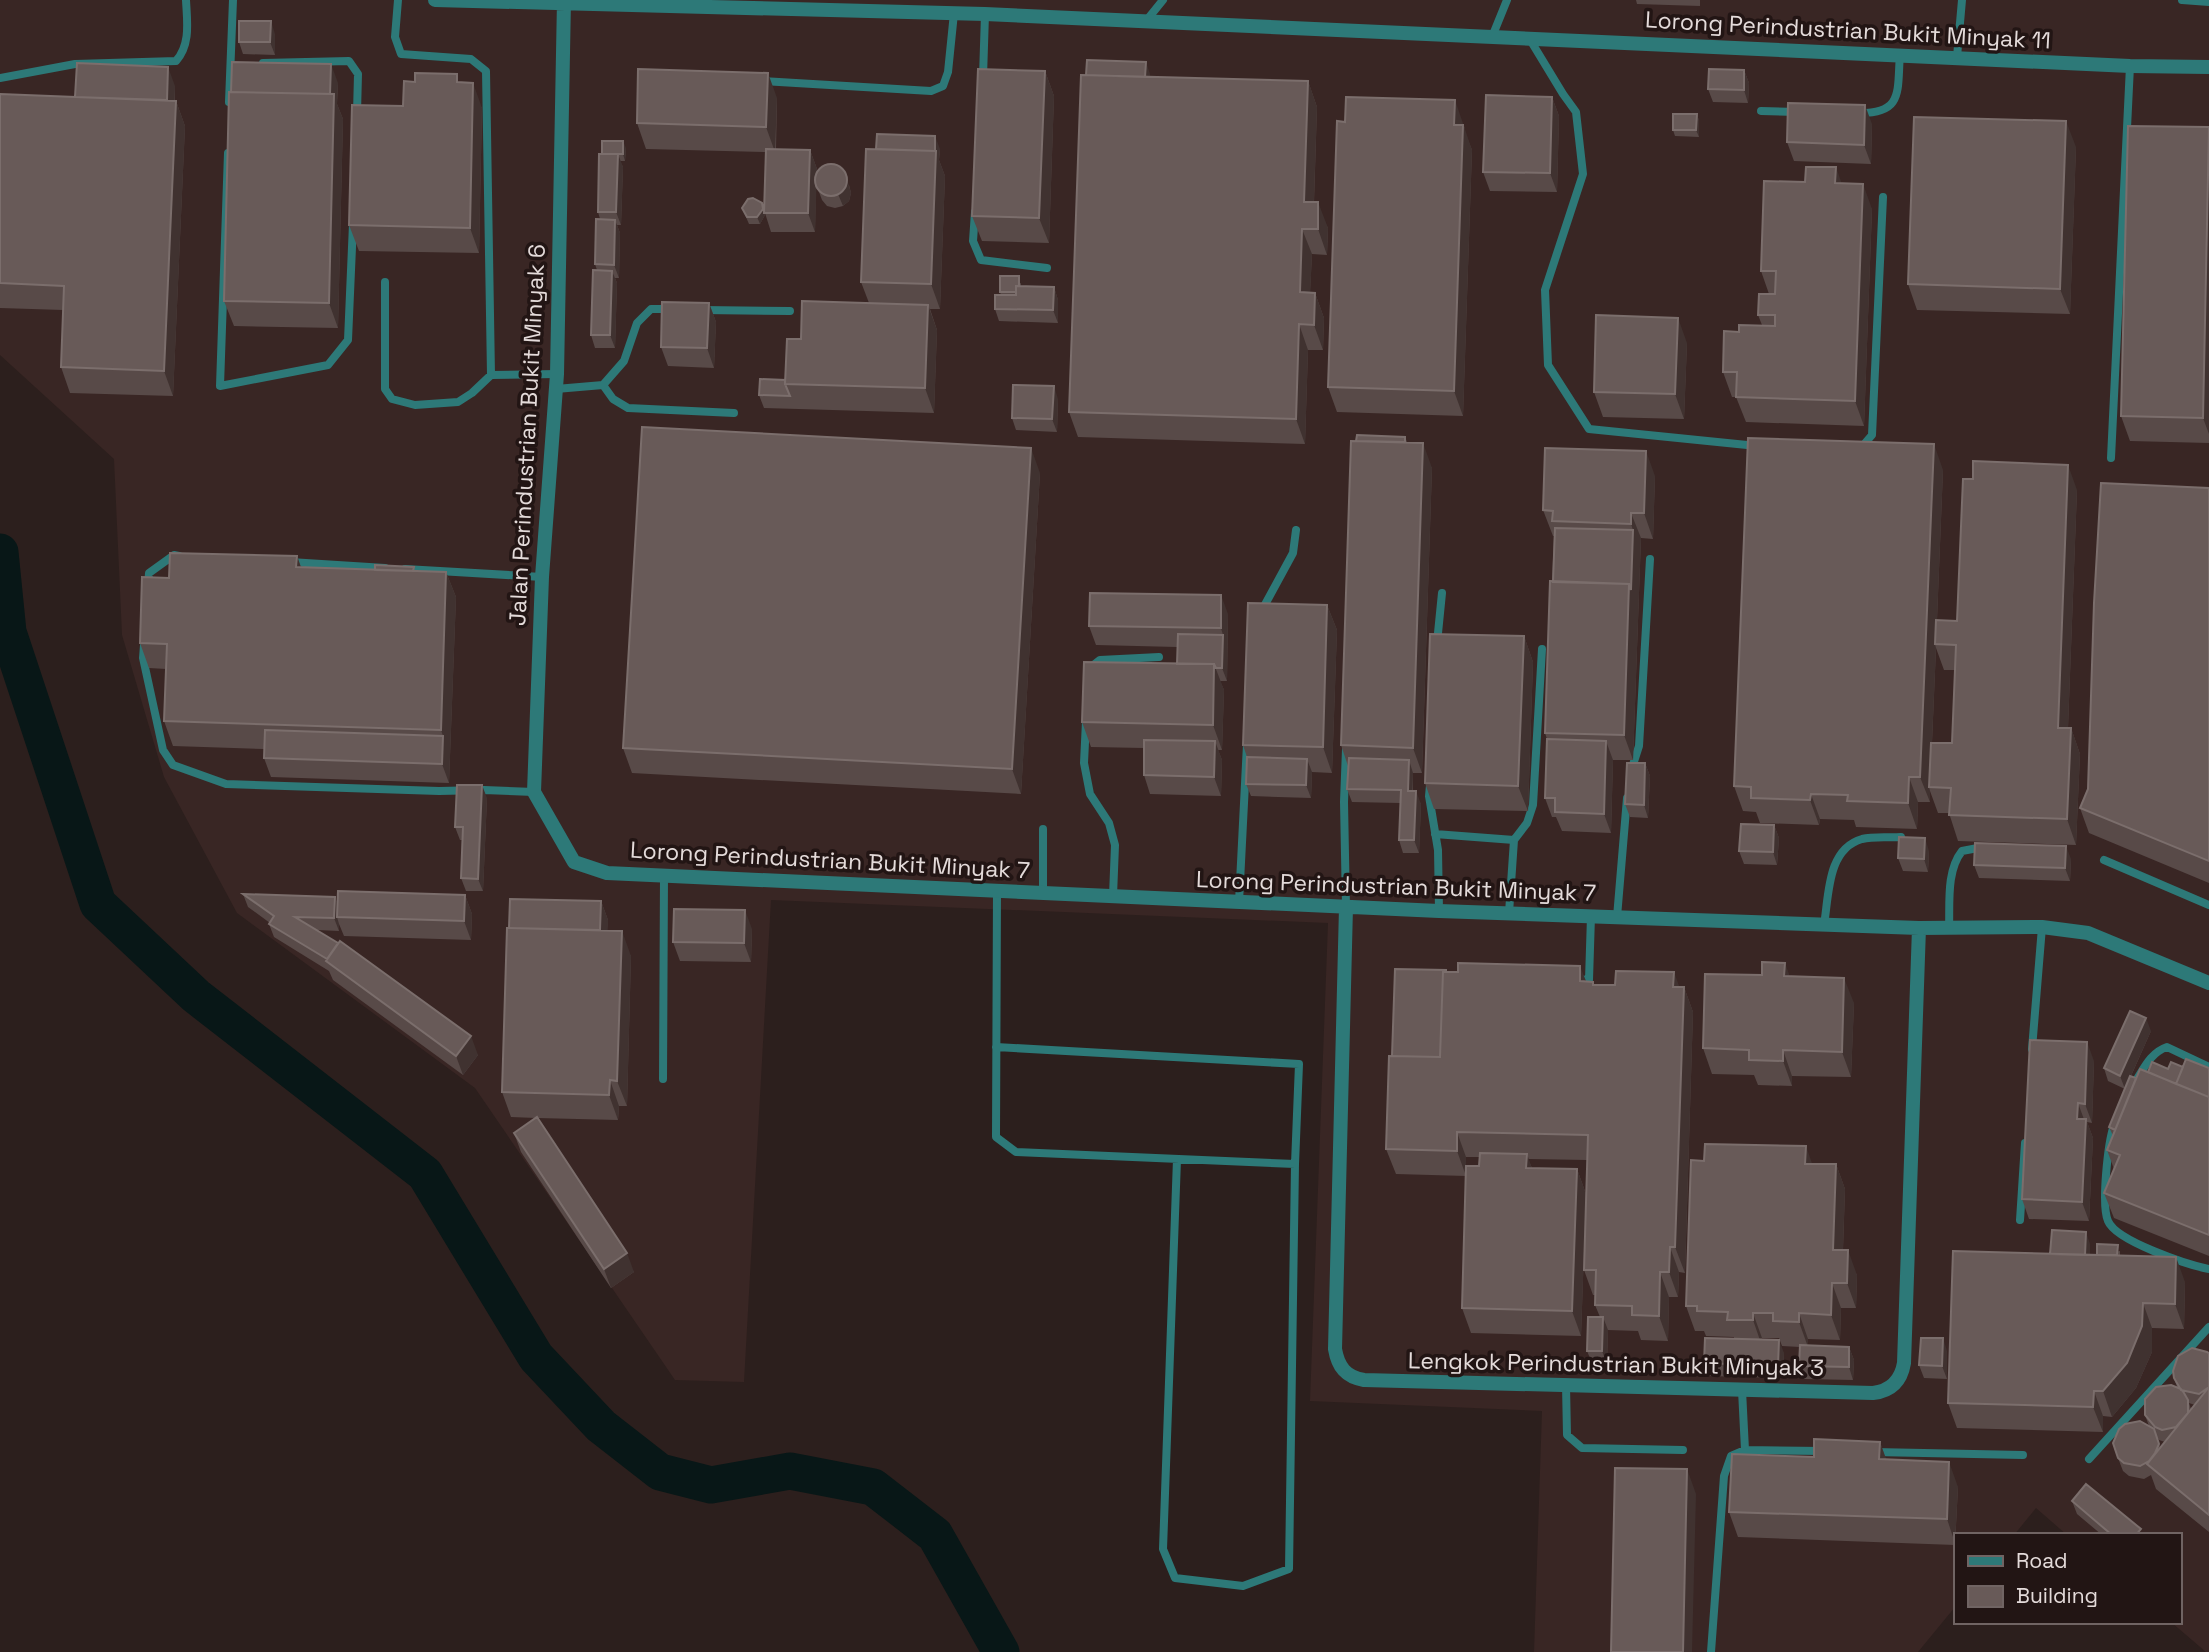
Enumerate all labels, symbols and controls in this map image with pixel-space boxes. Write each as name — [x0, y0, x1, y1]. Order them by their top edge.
street label: Lorong Perindustrian Bukit Minyak 11 — [1644, 4, 2052, 56]
street label: Jalan Perindustrian Bukit Minyak 6 — [502, 243, 552, 627]
street label: Lorong Perindustrian Bukit Minyak 7 — [629, 835, 1031, 885]
street label: Lorong Perindustrian Bukit Minyak 7 — [1196, 864, 1596, 908]
street label: Lengkok Perindustrian Bukit Minyak 3 — [1408, 1345, 1824, 1383]
legend — [1954, 1533, 2181, 1624]
text: Road — [2016, 1547, 2068, 1574]
text: Building — [2016, 1582, 2098, 1609]

